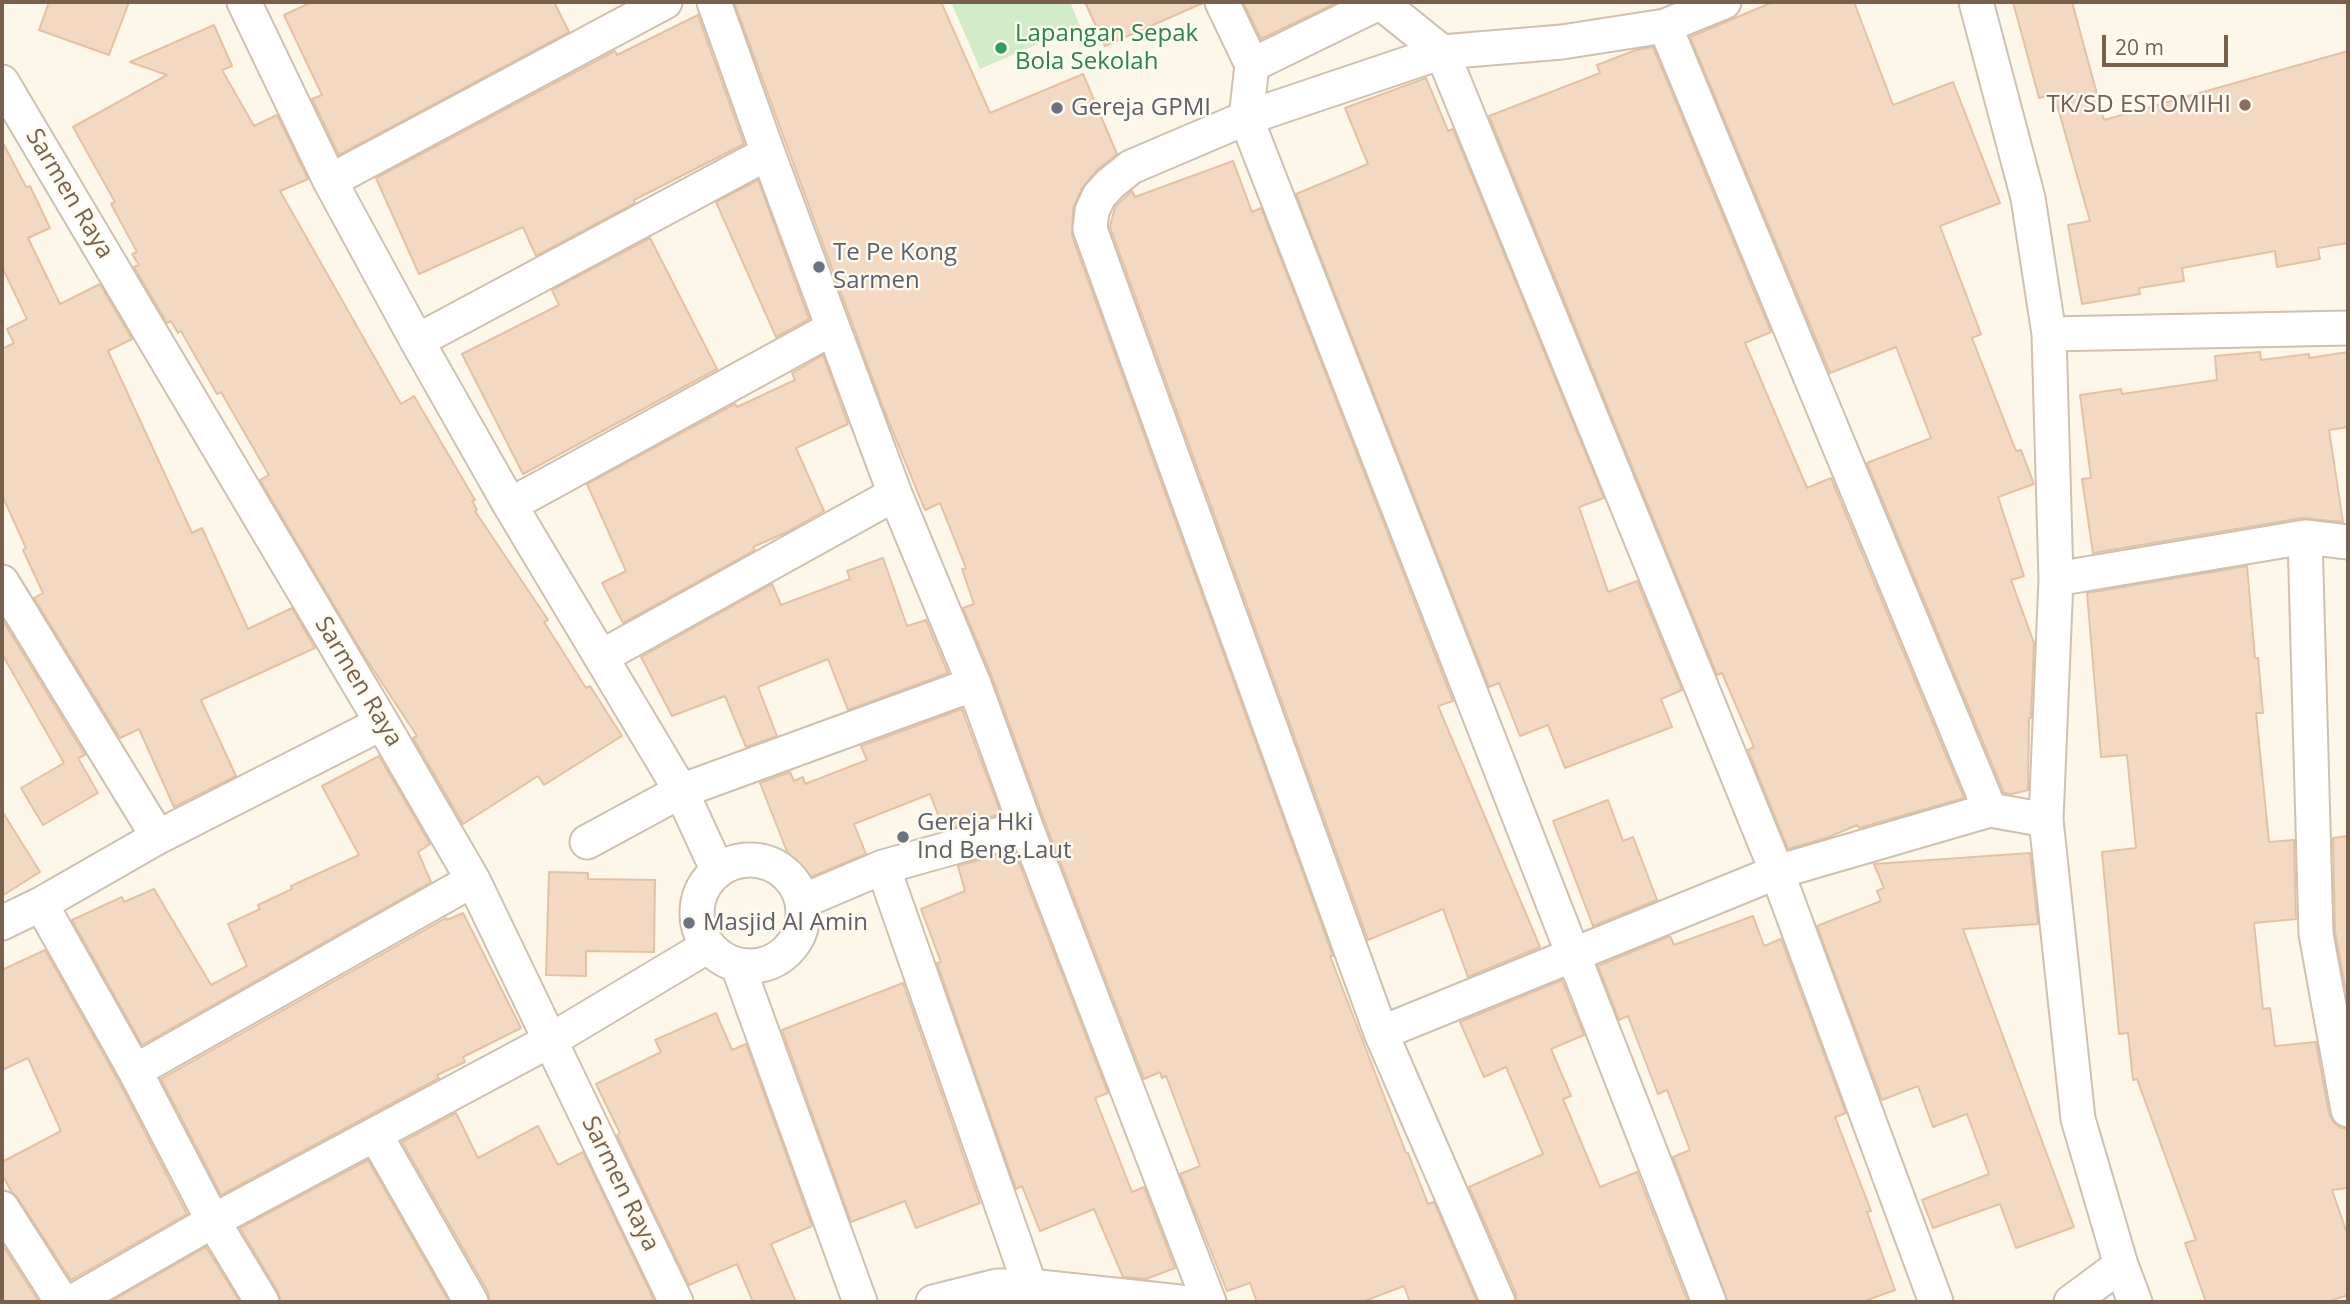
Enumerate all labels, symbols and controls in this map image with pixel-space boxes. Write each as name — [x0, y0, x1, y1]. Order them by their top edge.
place label: Lapangan Sepak Bola Sekolah — [1015, 20, 1198, 76]
scale bar — [2105, 21, 2231, 65]
text: 20 m — [2115, 33, 2164, 61]
marker: Lapangan Sepak Bola Sekolah — [993, 40, 1009, 56]
place label: TK/SD ESTOMIHI — [2046, 91, 2231, 119]
place label: Gereja GPMI — [1071, 94, 1211, 122]
marker: TK/SD ESTOMIHI — [2237, 97, 2253, 113]
marker: Gereja GPMI — [1049, 100, 1065, 116]
street label: Sarmen Raya — [19, 124, 119, 264]
place label: Te Pe Kong Sarmen — [833, 239, 957, 295]
marker: Te Pe Kong Sarmen — [811, 259, 827, 275]
street label: Sarmen Raya — [308, 612, 408, 752]
place label: Gereja Hki Ind Beng.Laut — [917, 809, 1072, 865]
marker: Gereja Hki Ind Beng.Laut — [895, 829, 911, 845]
place label: Masjid Al Amin — [703, 909, 868, 937]
marker: Masjid Al Amin — [681, 915, 697, 931]
street label: Sarmen Raya — [575, 1112, 665, 1256]

